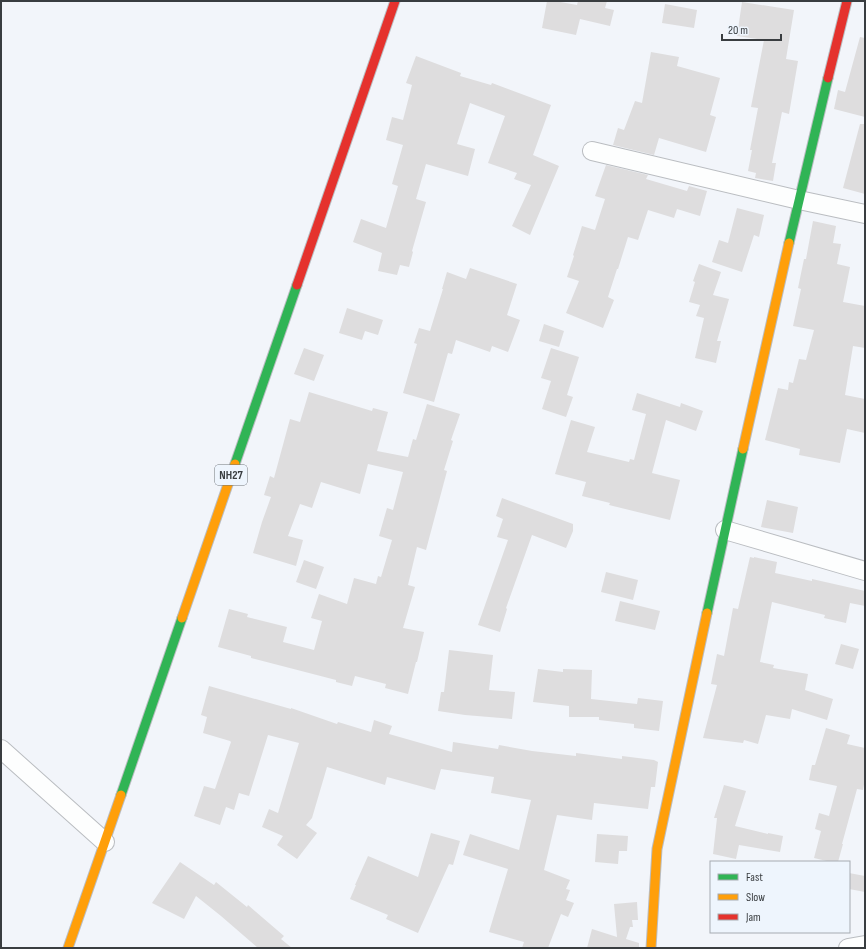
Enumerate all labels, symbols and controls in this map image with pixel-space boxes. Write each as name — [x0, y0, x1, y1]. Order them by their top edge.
scale bar — [722, 16, 781, 42]
text: 20 m — [728, 23, 748, 38]
road number: NH27 — [215, 465, 247, 485]
legend — [710, 861, 850, 933]
text: Fast — [746, 870, 763, 885]
text: Slow — [746, 890, 765, 905]
text: Jam — [745, 910, 761, 925]

